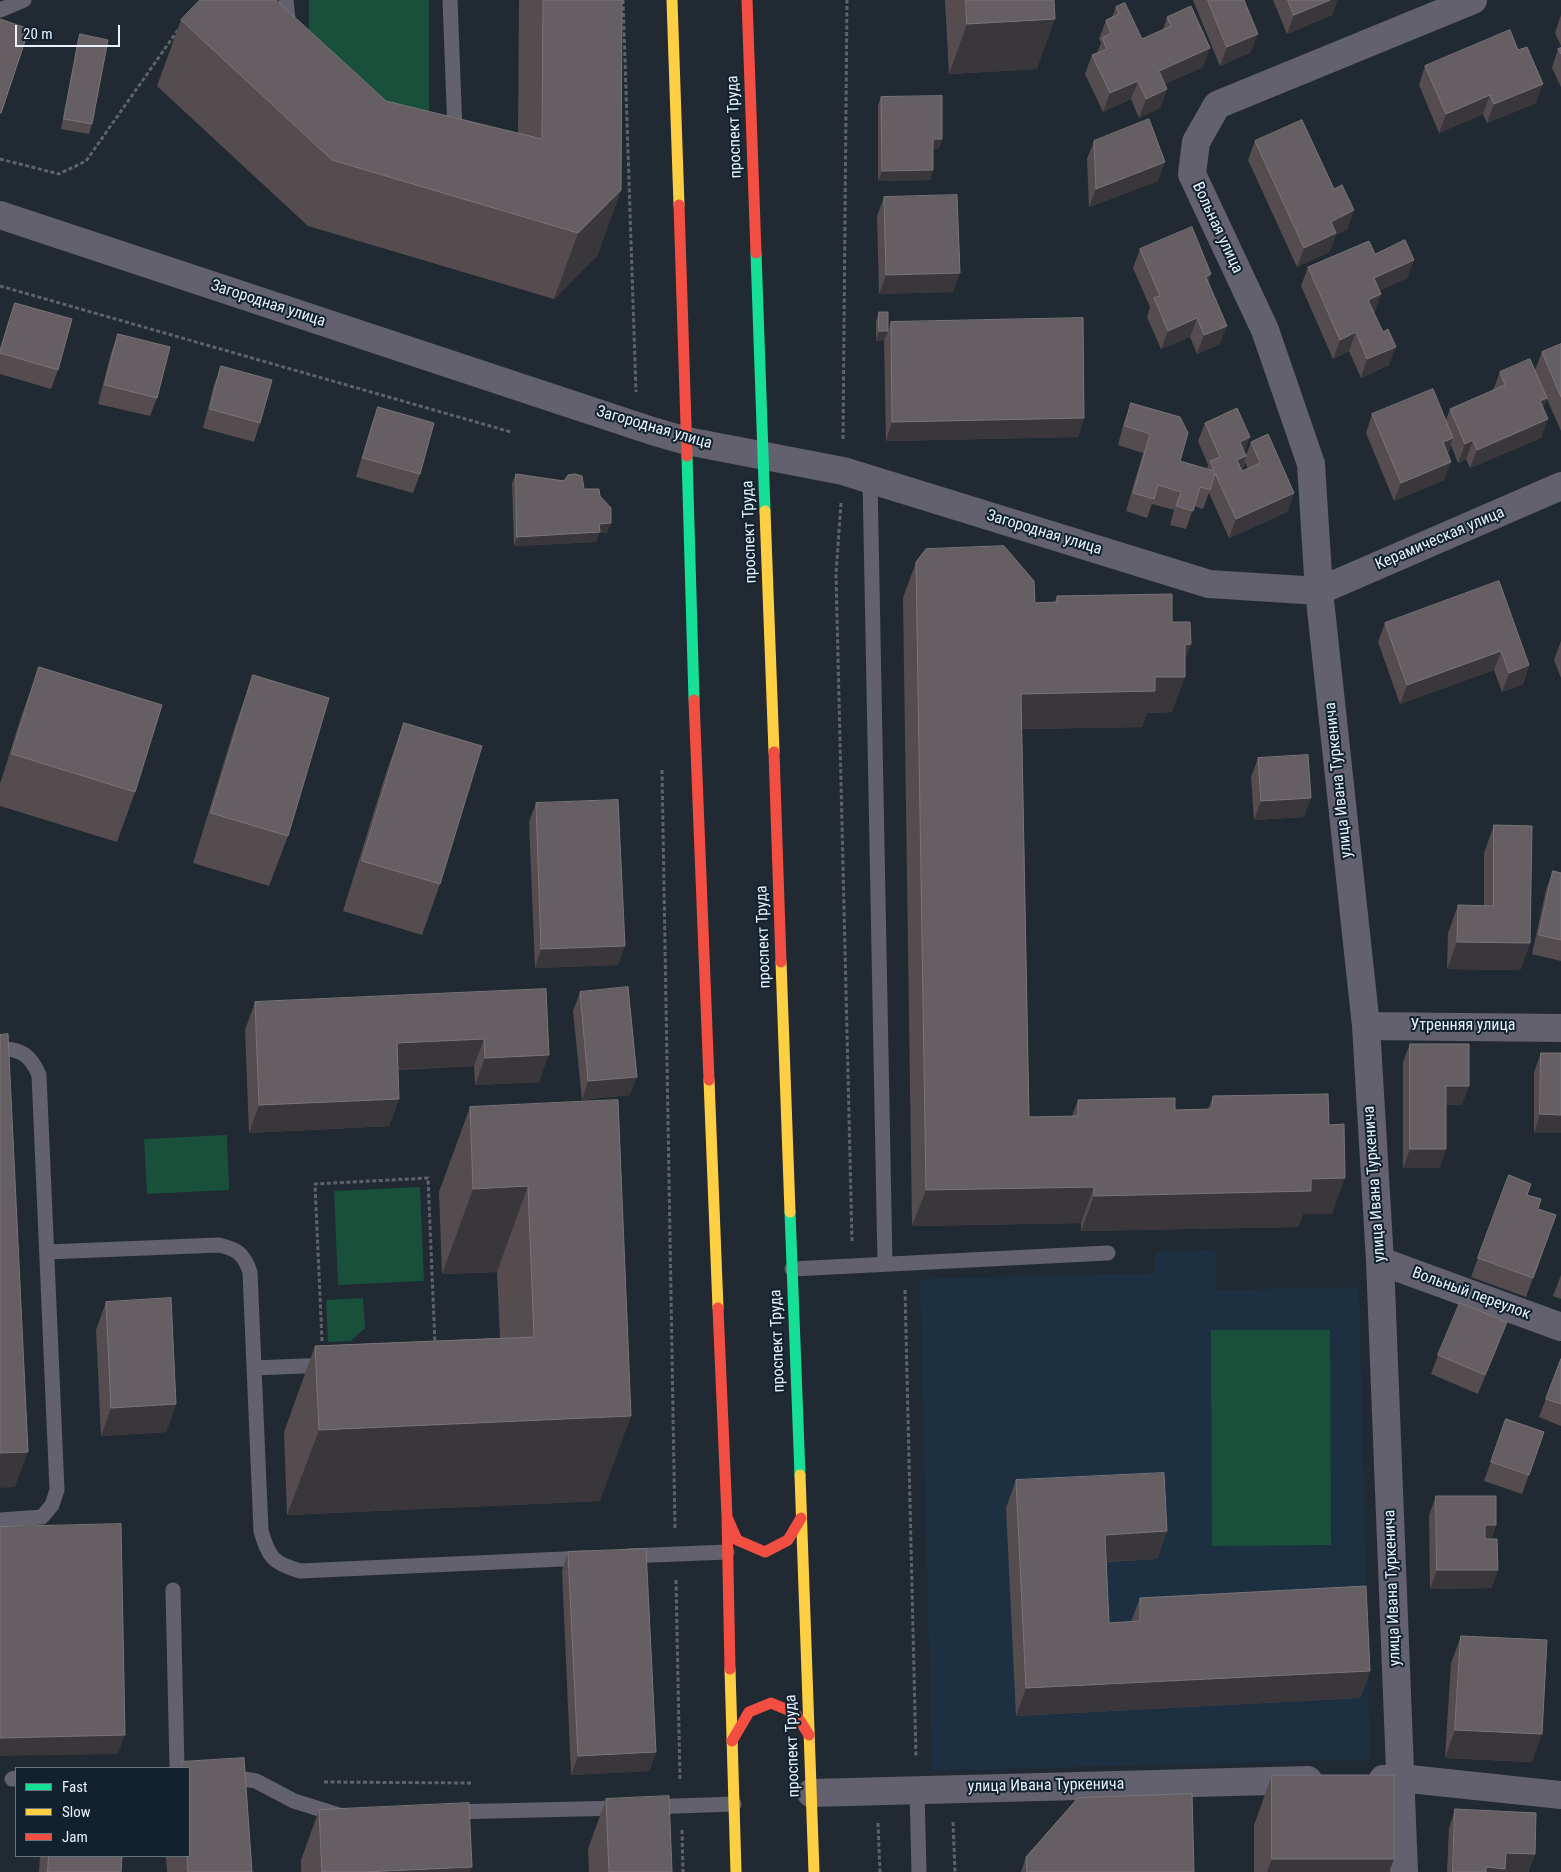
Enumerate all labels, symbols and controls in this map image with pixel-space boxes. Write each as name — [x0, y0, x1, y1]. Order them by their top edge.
scale bar — [18, 15, 122, 47]
text: 20 m — [23, 25, 53, 43]
street label: проспект Труда — [724, 75, 746, 179]
street label: Вольная улица — [1188, 179, 1246, 277]
street label: Загородная улица — [208, 276, 328, 332]
street label: Загородная улица — [594, 402, 714, 454]
street label: проспект Труда — [739, 480, 761, 584]
street label: Керамическая улица — [1373, 503, 1507, 575]
street label: Загородная улица — [984, 506, 1104, 560]
street label: улица Ивана Туркенича — [1321, 701, 1357, 859]
street label: проспект Труда — [753, 885, 775, 989]
street label: Утренняя улица — [1410, 1016, 1516, 1036]
street label: улица Ивана Туркенича — [1360, 1105, 1390, 1263]
street label: Вольный переулок — [1409, 1264, 1533, 1324]
street label: проспект Труда — [767, 1289, 789, 1393]
street label: улица Ивана Туркенича — [1381, 1509, 1405, 1667]
street label: проспект Труда — [782, 1694, 804, 1798]
legend — [15, 1767, 190, 1857]
street label: улица Ивана Туркенича — [968, 1775, 1124, 1797]
text: Fast — [62, 1778, 87, 1796]
text: Slow — [62, 1803, 91, 1821]
text: Jam — [62, 1828, 88, 1846]

